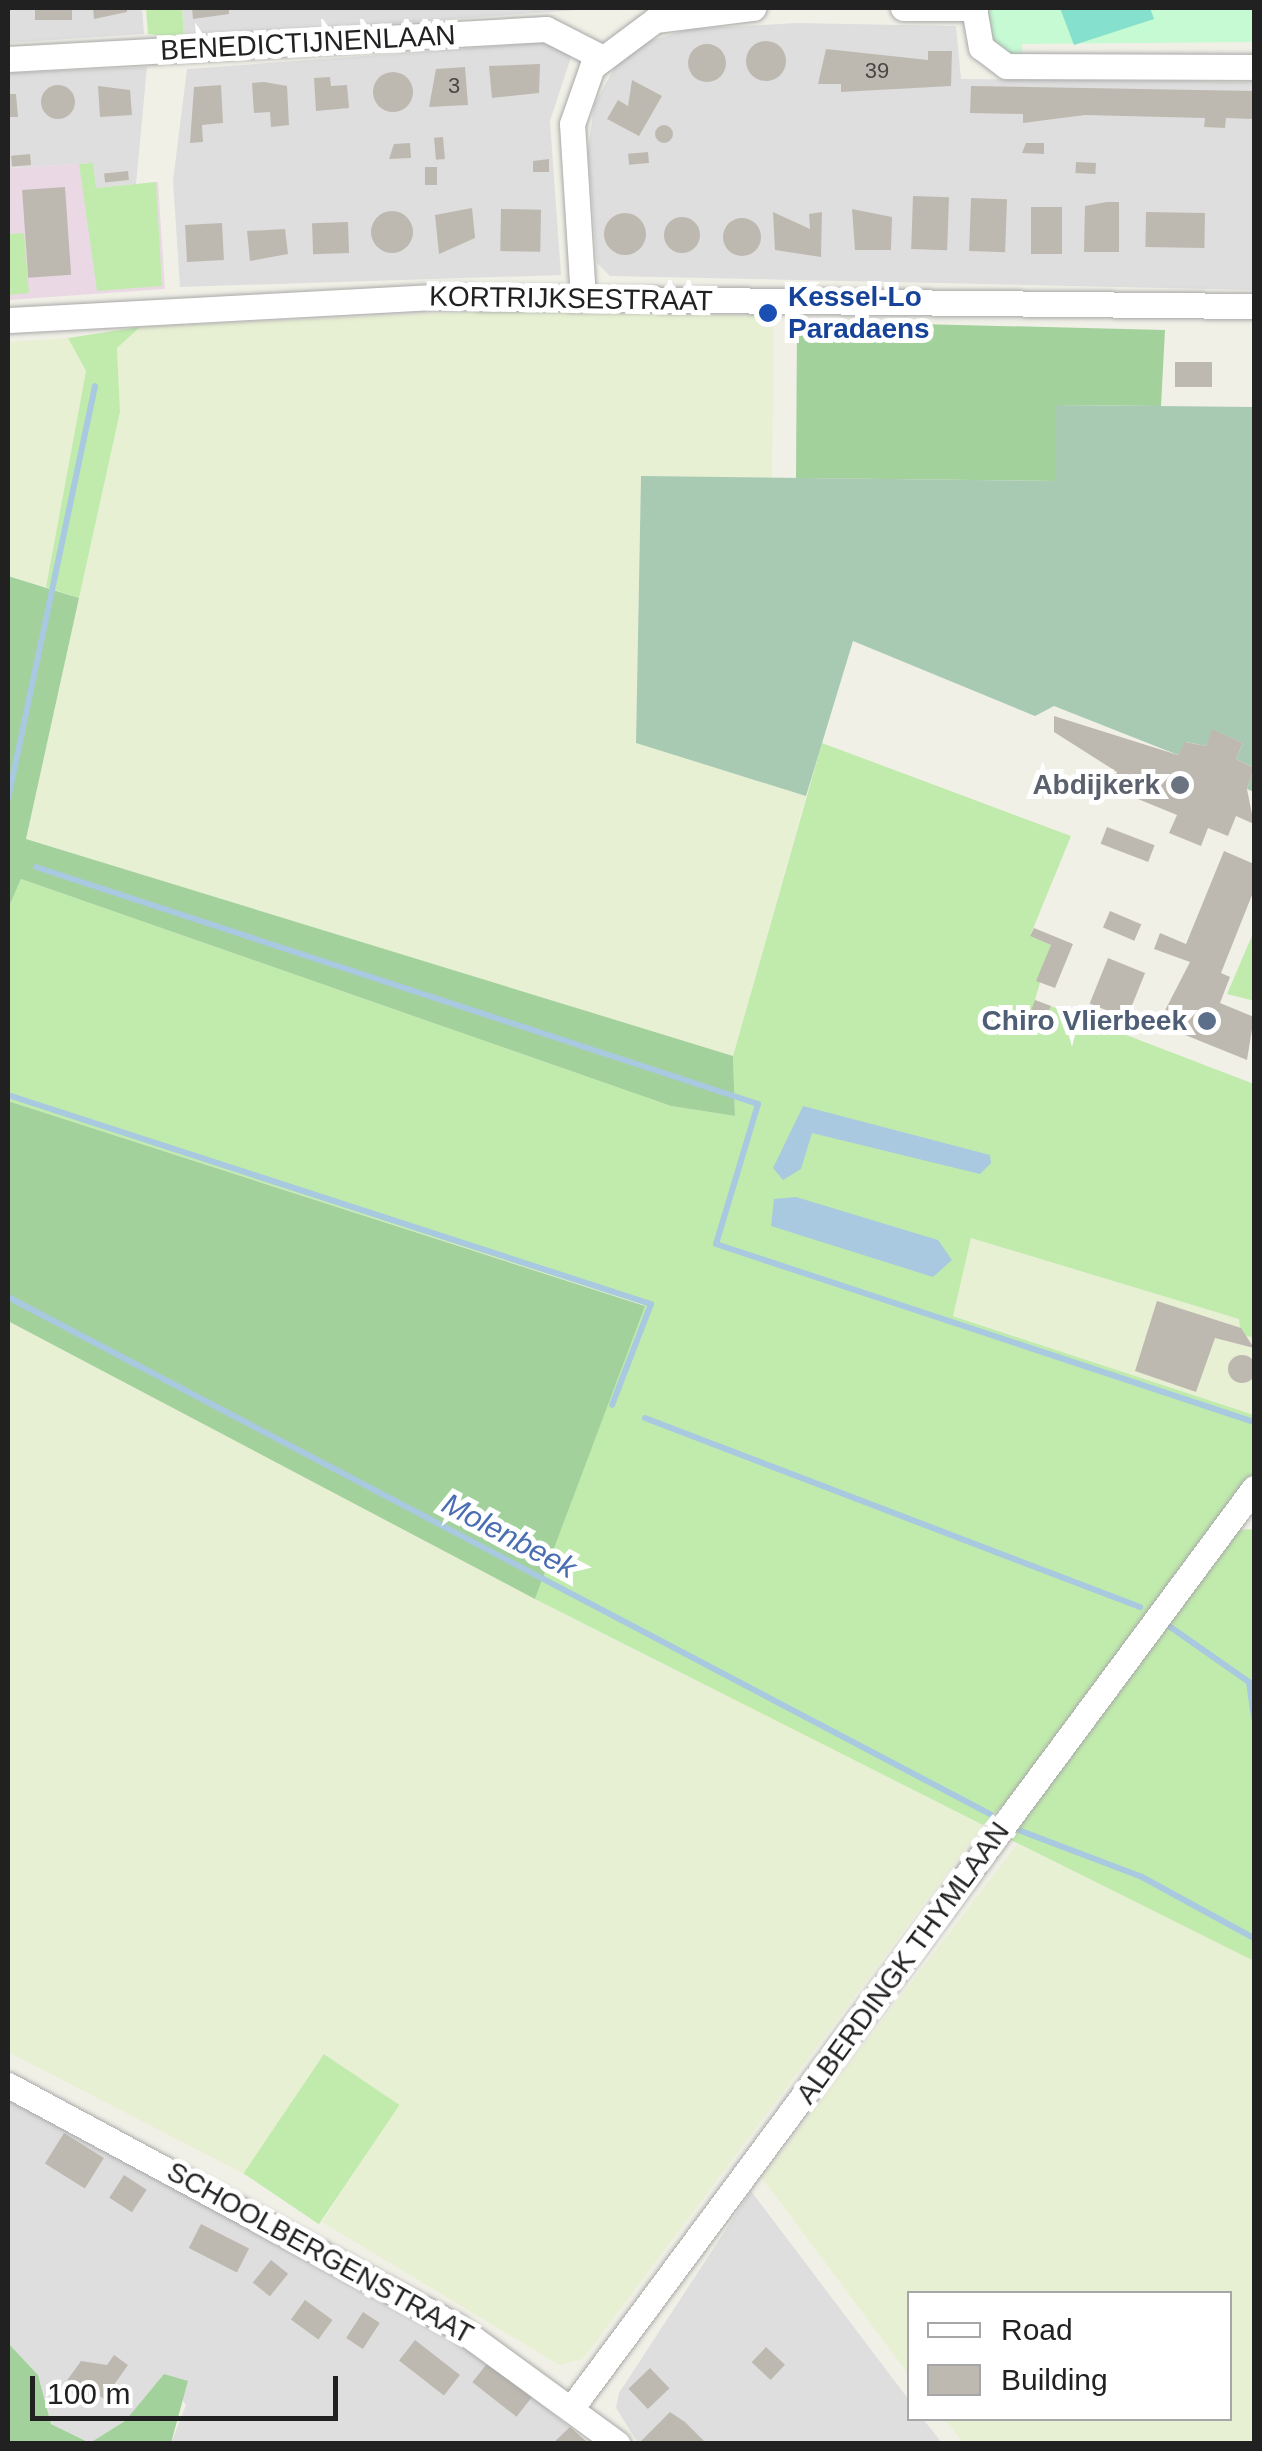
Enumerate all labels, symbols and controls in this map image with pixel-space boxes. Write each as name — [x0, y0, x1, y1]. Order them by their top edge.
street label: BENEDICTIJNENLAAN — [160, 18, 456, 68]
house number: 39 — [865, 58, 889, 84]
house number: 3 — [448, 73, 460, 99]
street label: KORTRIJKSESTRAAT — [429, 280, 713, 318]
place label: Kessel-Lo Paradaens — [788, 280, 930, 346]
marker: Kessel-Lo Paradaens — [757, 302, 779, 324]
place label: Abdijkerk — [1032, 768, 1160, 802]
marker: Abdijkerk — [1169, 774, 1191, 796]
place label: Chiro Vlierbeek — [982, 1004, 1187, 1038]
marker: Chiro Vlierbeek — [1196, 1010, 1218, 1032]
water label: Molenbeek — [436, 1486, 582, 1586]
street label: ALBERDINGK THYMLAAN — [789, 1815, 1017, 2111]
street label: SCHOOLBERGENSTRAAT — [161, 2155, 479, 2351]
legend — [907, 2291, 1232, 2421]
text: Road — [1001, 2313, 1073, 2346]
scale bar — [35, 2356, 342, 2418]
text: Building — [1001, 2363, 1108, 2396]
text: 100 m — [47, 2377, 130, 2410]

